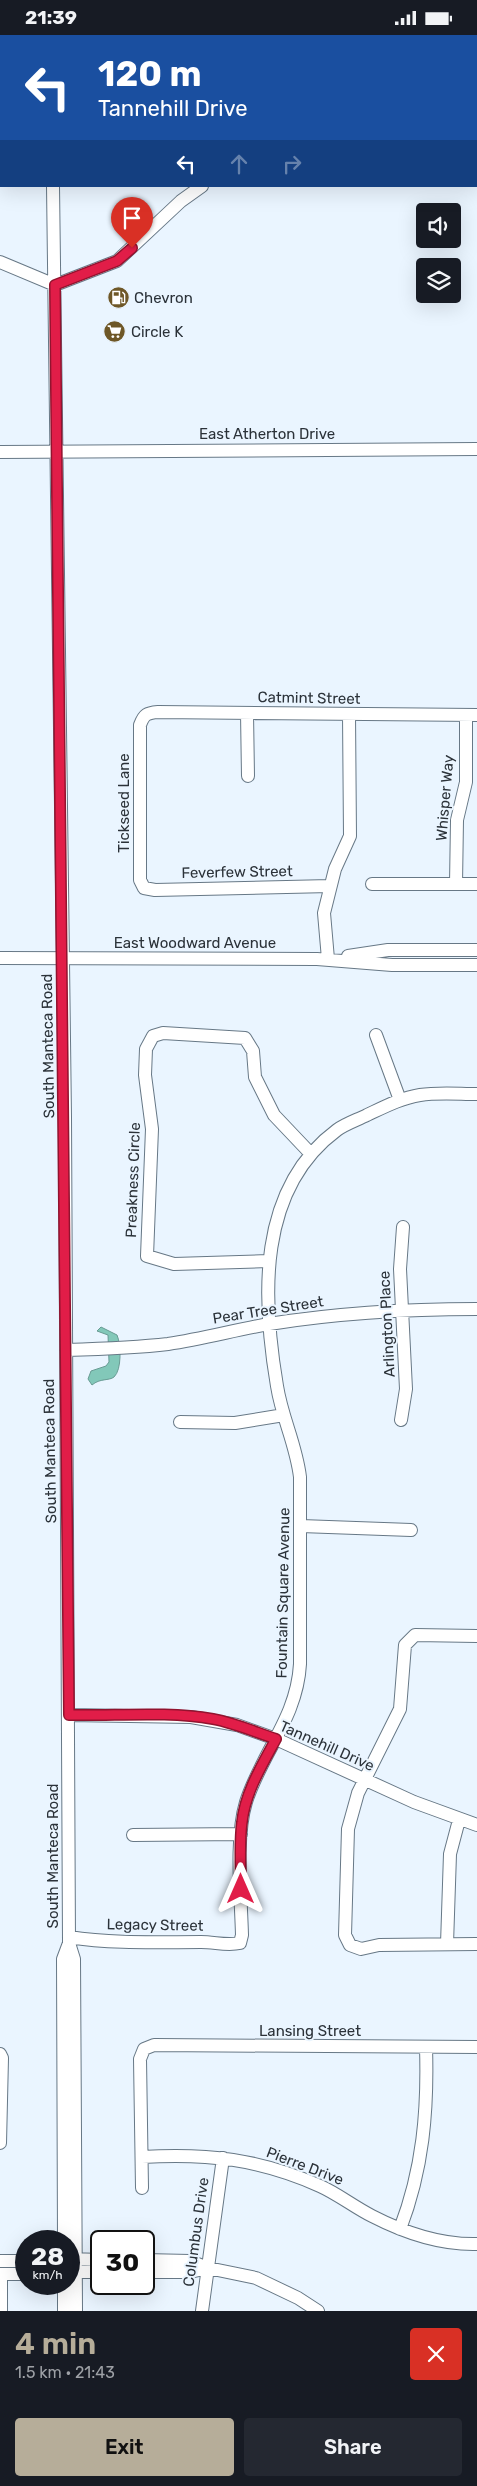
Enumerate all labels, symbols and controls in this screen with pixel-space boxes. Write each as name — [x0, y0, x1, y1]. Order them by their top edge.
text: 21:39 — [25, 6, 77, 29]
text: 120 m — [98, 53, 201, 95]
icon: left — [15, 55, 80, 120]
text: Tannehill Drive — [98, 95, 248, 122]
icon: left — [172, 150, 200, 178]
icon: ahead — [225, 150, 253, 178]
icon: right — [278, 150, 306, 178]
pin — [111, 197, 153, 248]
map controls — [416, 203, 461, 303]
button: sound — [416, 203, 461, 248]
icon: arrive — [118, 204, 146, 232]
button: layers — [416, 258, 461, 303]
fuel station icon: Chevron — [106, 286, 130, 310]
place label: Chevron — [134, 289, 193, 307]
supermarket icon: Circle K — [103, 320, 127, 344]
place label: Circle K — [131, 323, 183, 341]
street label: East Atherton Drive — [199, 425, 335, 443]
street label: Catmint Street — [257, 688, 361, 708]
street label: Tickseed Lane — [115, 753, 133, 853]
street label: Whisper Way — [432, 754, 458, 842]
street label: Feverfew Street — [181, 862, 293, 882]
street label: East Woodward Avenue — [114, 934, 276, 952]
street label: South Manteca Road — [38, 973, 58, 1119]
street label: Preakness Circle — [122, 1122, 144, 1238]
street label: Arlington Place — [375, 1270, 399, 1378]
street label: Pear Tree Street — [211, 1292, 325, 1328]
street label: South Manteca Road — [40, 1378, 60, 1524]
street label: Fountain Square Avenue — [273, 1507, 293, 1679]
street label: Tannehill Drive — [277, 1717, 377, 1775]
street label: South Manteca Road — [44, 1784, 62, 1928]
position arrow — [214, 1862, 266, 1914]
street label: Legacy Street — [106, 1915, 204, 1935]
street label: Lansing Street — [259, 2022, 361, 2040]
street label: Pierre Drive — [264, 2143, 346, 2189]
street label: Columbus Drive — [179, 2176, 213, 2288]
speed limit sign: 30 — [90, 2230, 155, 2295]
text: 28 — [31, 2242, 64, 2271]
text: km/h — [33, 2268, 62, 2282]
text: 4 min — [15, 2326, 96, 2362]
button: close — [410, 2328, 462, 2380]
text: 1.5 km · 21:43 — [15, 2363, 115, 2382]
button: Exit — [15, 2418, 234, 2476]
button: Share — [244, 2418, 462, 2476]

